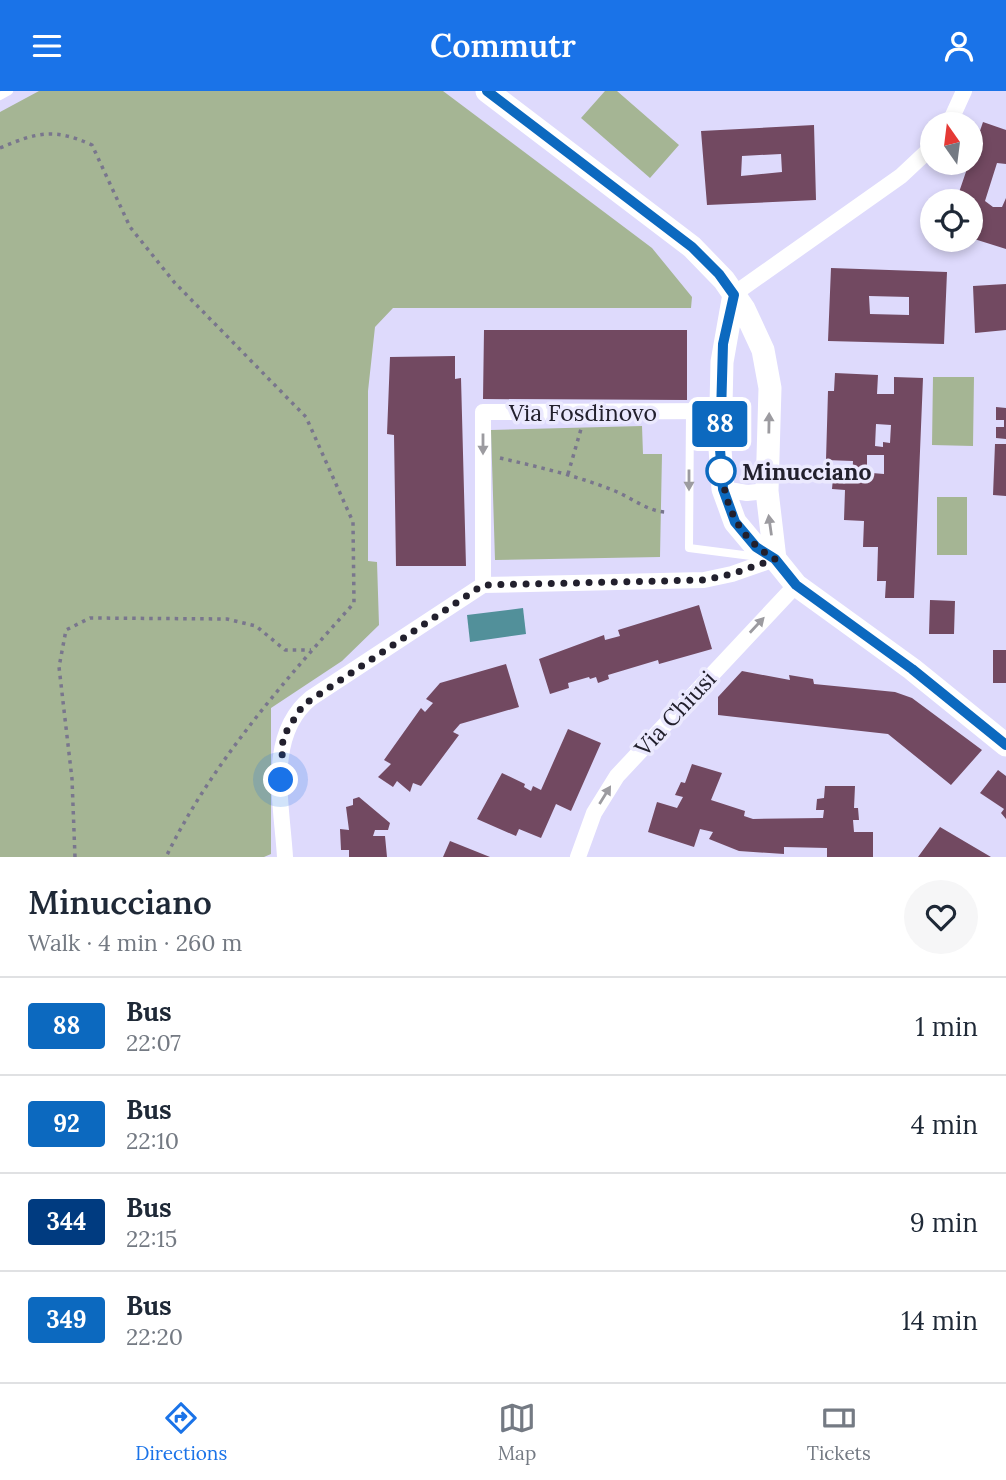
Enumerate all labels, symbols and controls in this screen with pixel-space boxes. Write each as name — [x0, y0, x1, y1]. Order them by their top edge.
text: Commutr — [430, 25, 576, 66]
icon: menu — [28, 27, 66, 65]
icon: person — [940, 27, 978, 65]
north arrow — [920, 112, 984, 175]
map controls — [920, 112, 983, 252]
button: locate — [920, 189, 983, 252]
street label: Via Fosdinovo — [508, 398, 657, 427]
line badge: 88 — [688, 401, 752, 447]
text: 88 — [706, 408, 734, 439]
one-way arrow — [764, 412, 775, 434]
one-way arrow — [477, 434, 489, 456]
marker: Minucciano — [706, 456, 736, 486]
place label: Minucciano — [742, 457, 872, 486]
one-way arrow — [683, 469, 695, 491]
one-way arrow — [765, 514, 776, 536]
one-way arrow — [748, 617, 764, 634]
street label: Via Chiusi — [627, 664, 722, 762]
your location — [263, 762, 298, 797]
one-way arrow — [599, 785, 611, 804]
button: heart — [904, 880, 978, 954]
text: Minucciano — [28, 881, 212, 923]
text: Walk · 4 min · 260 m — [28, 928, 242, 957]
text: Bus — [126, 995, 172, 1028]
text: 88 — [53, 1010, 80, 1041]
text: 1 min — [915, 1010, 978, 1043]
text: 22:07 — [126, 1028, 181, 1057]
text: Bus — [126, 1093, 172, 1126]
text: 92 — [53, 1108, 80, 1139]
text: 4 min — [911, 1108, 978, 1141]
text: 22:10 — [126, 1126, 179, 1155]
text: Bus — [126, 1191, 172, 1224]
text: 344 — [47, 1206, 86, 1237]
text: 9 min — [910, 1206, 978, 1239]
text: 22:15 — [126, 1224, 177, 1253]
text: Bus — [126, 1289, 172, 1322]
text: 349 — [46, 1304, 87, 1335]
text: 14 min — [901, 1304, 978, 1337]
text: 22:20 — [126, 1322, 183, 1351]
tab: Directions — [135, 1399, 227, 1465]
tab: Map — [498, 1399, 536, 1465]
tab: Tickets — [807, 1399, 871, 1465]

